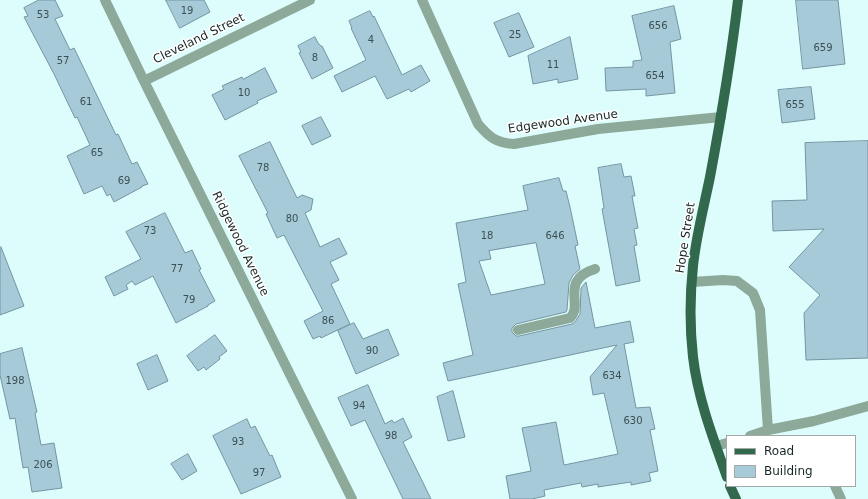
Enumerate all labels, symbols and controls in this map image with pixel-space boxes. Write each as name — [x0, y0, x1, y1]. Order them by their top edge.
house number: 19 — [181, 5, 193, 17]
house number: 53 — [37, 9, 49, 21]
street label: Cleveland Street — [151, 11, 247, 67]
house number: 656 — [648, 20, 668, 32]
house number: 25 — [509, 29, 521, 41]
house number: 4 — [368, 34, 374, 46]
house number: 659 — [813, 42, 833, 54]
house number: 8 — [312, 52, 318, 64]
house number: 57 — [57, 55, 69, 67]
house number: 11 — [547, 59, 559, 71]
house number: 654 — [645, 70, 665, 82]
house number: 10 — [238, 87, 250, 99]
house number: 61 — [80, 96, 92, 108]
house number: 655 — [785, 99, 805, 111]
street label: Edgewood Avenue — [507, 107, 619, 137]
house number: 65 — [91, 147, 103, 159]
house number: 78 — [257, 162, 269, 174]
house number: 69 — [118, 175, 130, 187]
street label: Ridgewood Avenue — [208, 189, 272, 299]
street label: Hope Street — [673, 201, 699, 275]
house number: 80 — [286, 213, 298, 225]
house number: 73 — [144, 225, 156, 237]
house number: 18 — [481, 230, 493, 242]
house number: 646 — [545, 230, 565, 242]
house number: 77 — [171, 263, 183, 275]
house number: 79 — [183, 294, 195, 306]
house number: 86 — [322, 315, 334, 327]
house number: 90 — [366, 345, 378, 357]
house number: 634 — [602, 370, 622, 382]
house number: 198 — [5, 375, 25, 387]
house number: 94 — [353, 400, 365, 412]
house number: 630 — [623, 415, 643, 427]
house number: 98 — [385, 430, 397, 442]
legend — [726, 435, 856, 487]
house number: 93 — [232, 436, 244, 448]
text: Road — [764, 444, 794, 458]
house number: 206 — [33, 459, 53, 471]
text: Building — [764, 464, 813, 478]
house number: 97 — [253, 467, 265, 479]

